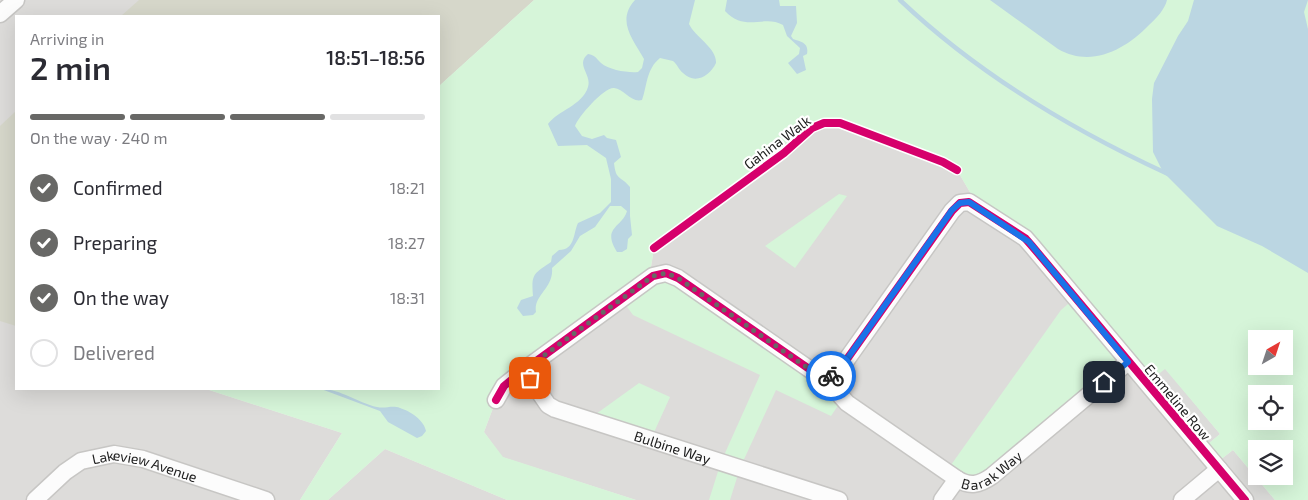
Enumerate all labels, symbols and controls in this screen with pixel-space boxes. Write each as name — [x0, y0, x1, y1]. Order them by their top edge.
text: Arriving in — [30, 29, 104, 48]
text: 18:51–18:56 — [326, 46, 425, 69]
text: 2 min — [30, 48, 111, 86]
street label: Gahina Walk — [740, 111, 814, 173]
text: On the way · 240 m — [30, 128, 168, 147]
icon: check — [30, 174, 58, 202]
text: Confirmed — [73, 176, 163, 199]
text: 18:21 — [390, 178, 425, 197]
icon: check — [30, 229, 58, 257]
text: Preparing — [73, 231, 157, 254]
text: 18:27 — [388, 233, 425, 252]
icon: check — [30, 284, 58, 312]
text: On the way — [73, 286, 169, 309]
text: 18:31 — [390, 288, 425, 307]
north arrow — [1248, 330, 1292, 375]
map controls — [1248, 330, 1293, 485]
text: Delivered — [73, 341, 155, 364]
courier — [806, 351, 856, 401]
pin — [509, 357, 551, 399]
street label: Emmeline Row — [1141, 360, 1215, 444]
pin — [1083, 361, 1125, 403]
icon: bike — [817, 362, 845, 390]
icon: bag — [516, 364, 544, 392]
icon: home — [1090, 368, 1118, 396]
button: locate — [1248, 385, 1293, 430]
street label: Bulbine Way — [632, 427, 713, 467]
button: layers — [1248, 440, 1293, 485]
street label: Lakeview Avenue — [90, 445, 200, 485]
street label: Barak Way — [960, 446, 1025, 493]

